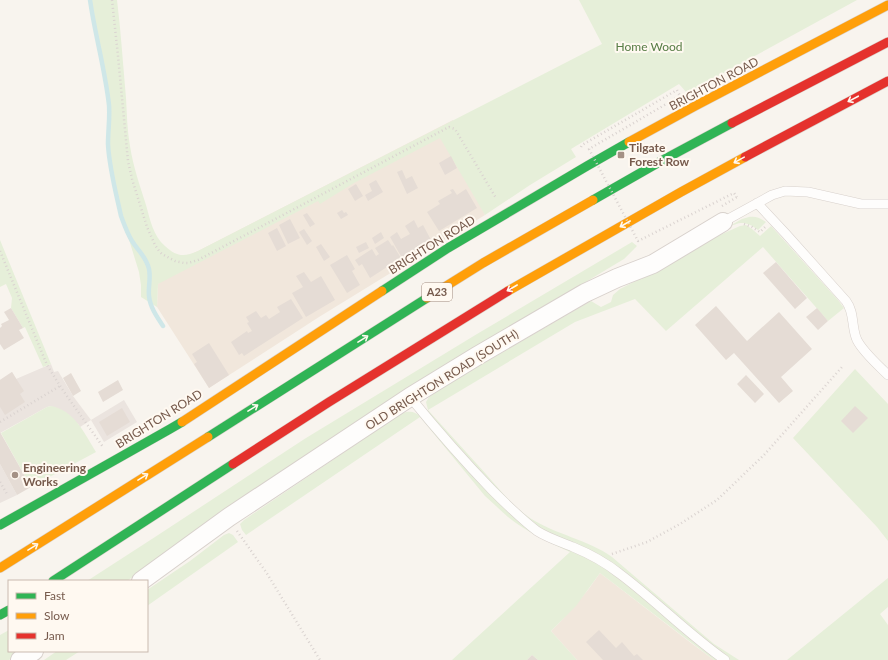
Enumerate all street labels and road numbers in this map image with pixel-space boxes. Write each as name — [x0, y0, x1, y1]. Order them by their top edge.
street label: BRIGHTON ROAD — [666, 54, 761, 113]
street label: BRIGHTON ROAD — [386, 212, 478, 277]
road number: A23 — [422, 283, 452, 301]
street label: OLD BRIGHTON ROAD (SOUTH) — [362, 326, 521, 433]
street label: BRIGHTON ROAD — [113, 386, 205, 451]

